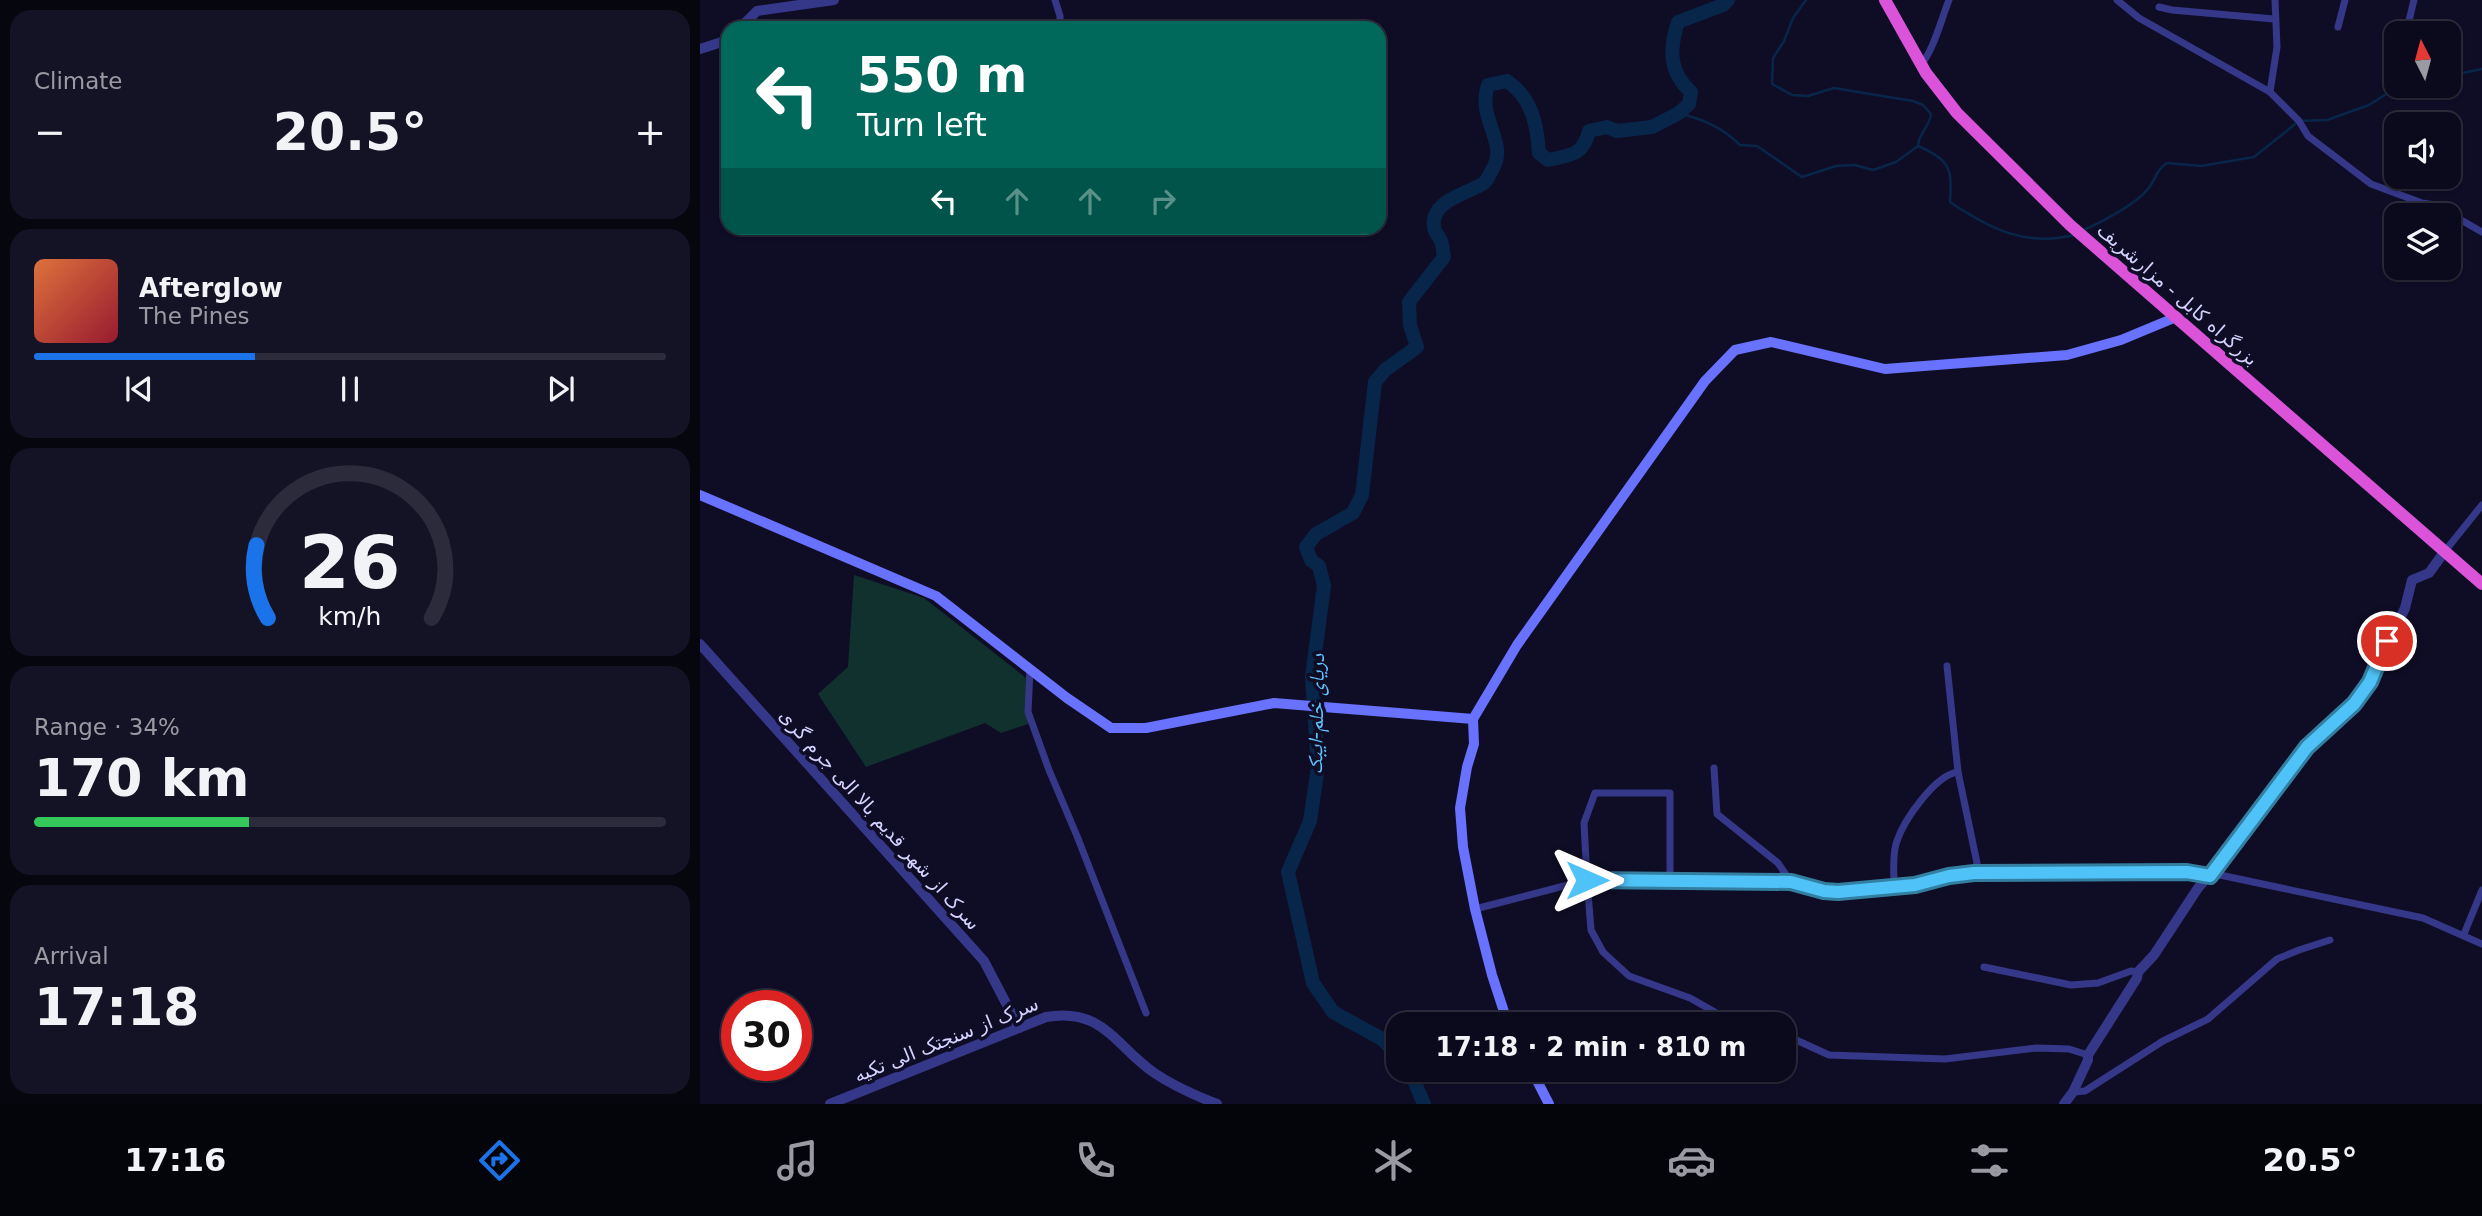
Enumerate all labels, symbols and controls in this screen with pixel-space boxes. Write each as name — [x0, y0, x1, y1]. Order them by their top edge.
north arrow — [2384, 21, 2460, 98]
map controls — [2384, 21, 2461, 280]
text: 550 m — [857, 47, 1027, 104]
icon: left — [742, 49, 833, 140]
text: Climate — [34, 68, 123, 94]
text: 20.5° — [273, 102, 427, 162]
text: Turn left — [857, 106, 987, 144]
text: − — [34, 110, 66, 154]
text: + — [634, 110, 666, 154]
button: sound — [2384, 112, 2461, 189]
icon: left — [925, 182, 963, 220]
icon: ahead — [998, 182, 1036, 220]
icon: ahead — [1071, 182, 1109, 220]
icon: right — [1144, 182, 1182, 220]
button: layers — [2384, 203, 2461, 280]
street label: بزرگراه کابل - مزارشریف — [2093, 218, 2263, 371]
text: Afterglow — [139, 273, 283, 303]
text: The Pines — [139, 303, 250, 329]
icon: previous — [120, 370, 158, 408]
icon: pause — [331, 370, 369, 408]
icon: next — [542, 370, 580, 408]
text: 26 — [299, 520, 401, 605]
text: km/h — [318, 602, 382, 631]
pin — [2357, 611, 2417, 671]
icon: arrive — [2368, 622, 2406, 660]
water label: دریای خلم-ایبک — [1303, 653, 1331, 775]
street label: سرک از شهر قدیم بالا الی جرم گری — [774, 704, 985, 935]
text: Range · 34% — [34, 714, 180, 740]
text: 170 km — [34, 748, 249, 808]
position arrow — [1550, 843, 1624, 917]
text: Arrival — [34, 943, 109, 969]
text: 17:18 — [34, 977, 200, 1037]
speed limit sign: 30 — [721, 990, 812, 1081]
street label: سرک از سنجتک الی تکیه — [850, 992, 1042, 1087]
text: 17:18 · 2 min · 810 m — [1436, 1032, 1746, 1062]
icon: directions — [475, 1136, 524, 1185]
icon: music — [773, 1136, 822, 1185]
icon: phone — [1071, 1136, 1120, 1185]
icon: climate — [1369, 1136, 1418, 1185]
icon: car — [1667, 1136, 1716, 1185]
icon: filters — [1965, 1136, 2014, 1185]
text: 17:16 — [124, 1141, 226, 1179]
text: 20.5° — [2263, 1141, 2357, 1179]

